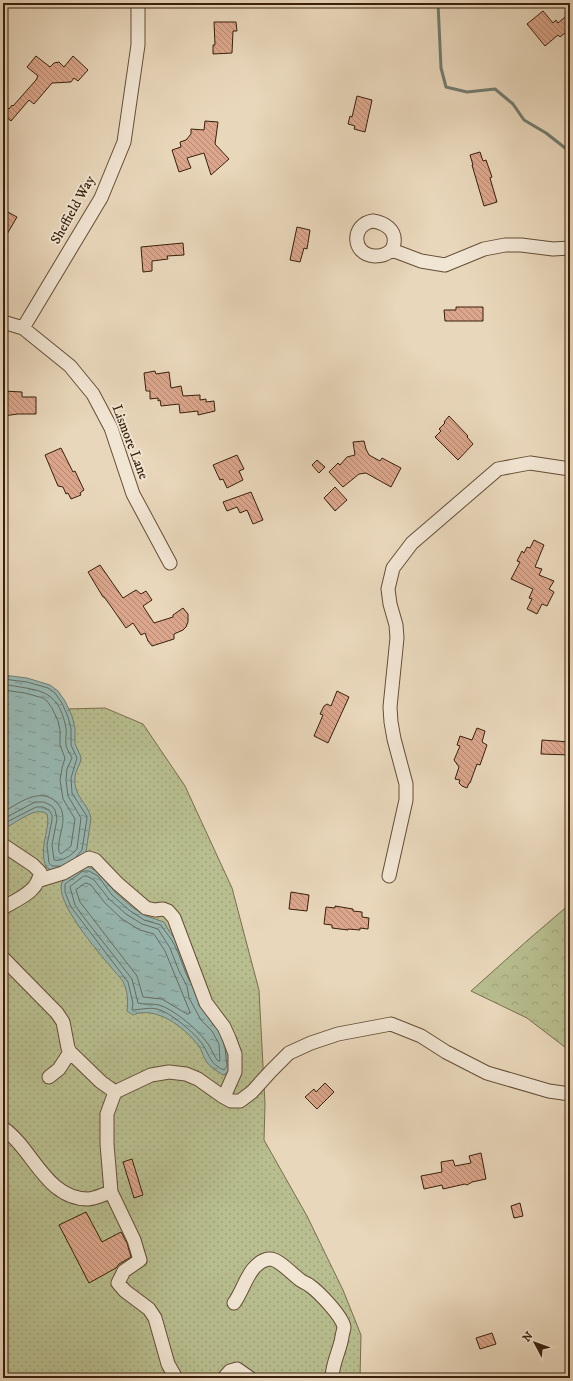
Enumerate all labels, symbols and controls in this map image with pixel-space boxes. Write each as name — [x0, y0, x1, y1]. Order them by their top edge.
street label: Sheffield Way — [47, 172, 99, 248]
street label: Lismore Lane — [107, 402, 153, 482]
north arrow — [515, 1323, 555, 1363]
text: N — [520, 1329, 536, 1345]

